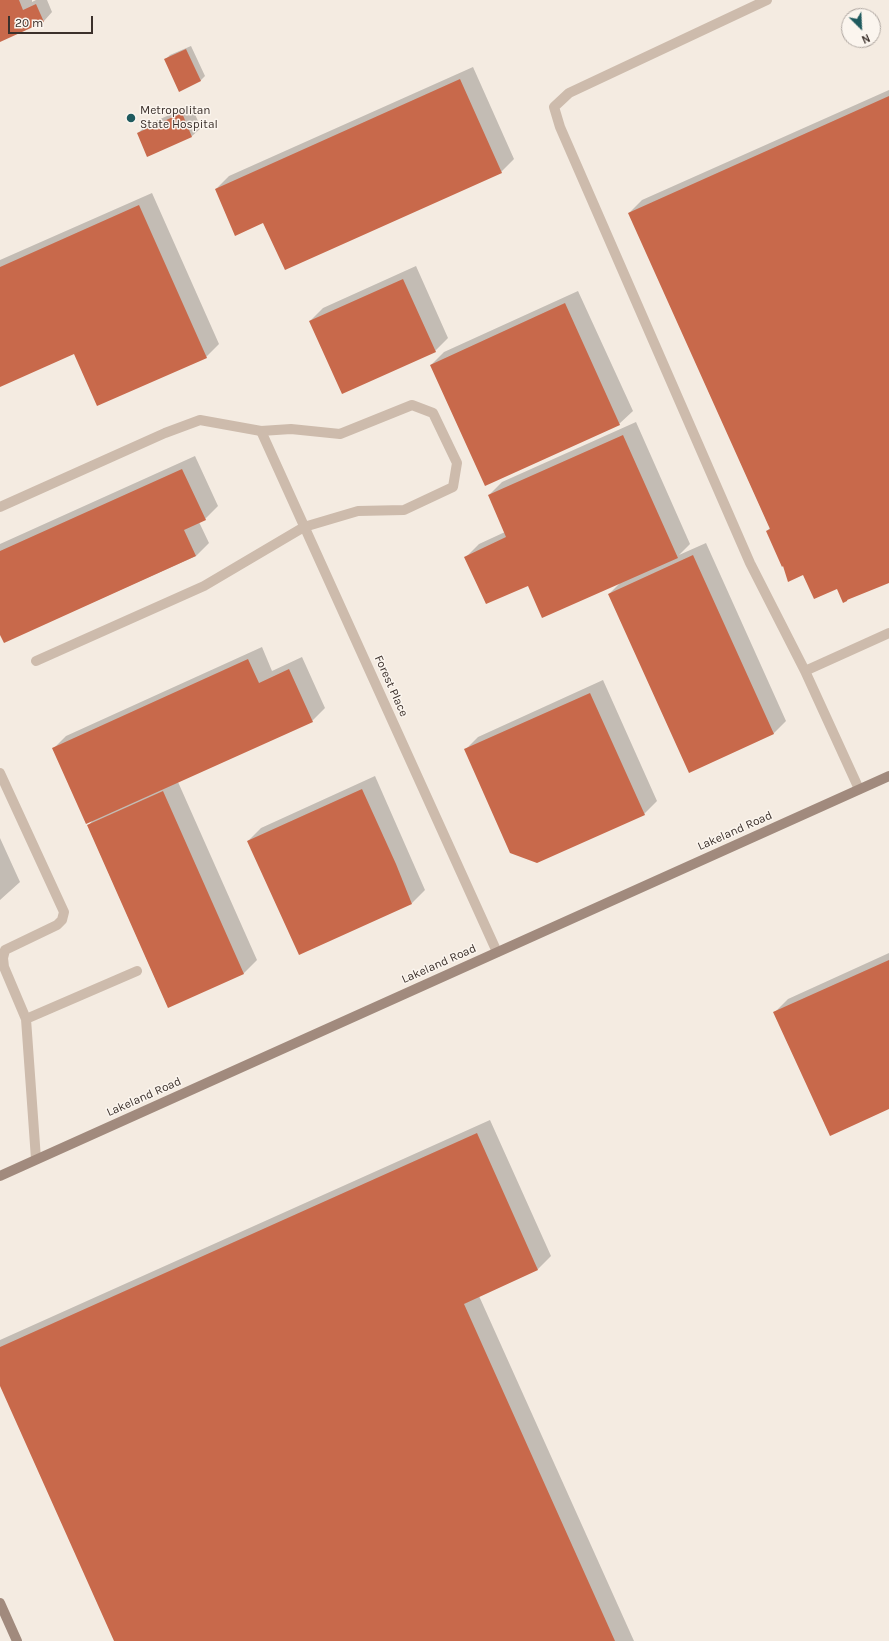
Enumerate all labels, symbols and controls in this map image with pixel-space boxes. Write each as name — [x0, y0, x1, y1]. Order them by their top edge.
scale bar — [10, 8, 95, 34]
north arrow — [841, 8, 881, 48]
text: 20 m — [15, 16, 43, 30]
text: N — [859, 31, 872, 46]
place label: Metropolitan State Hospital — [140, 104, 218, 132]
marker: Metropolitan State Hospital — [125, 112, 137, 124]
street label: Forest Place — [371, 653, 411, 719]
street label: Lakeland Road — [696, 808, 774, 854]
street label: Lakeland Road — [400, 941, 478, 987]
street label: Lakeland Road — [105, 1074, 183, 1120]

